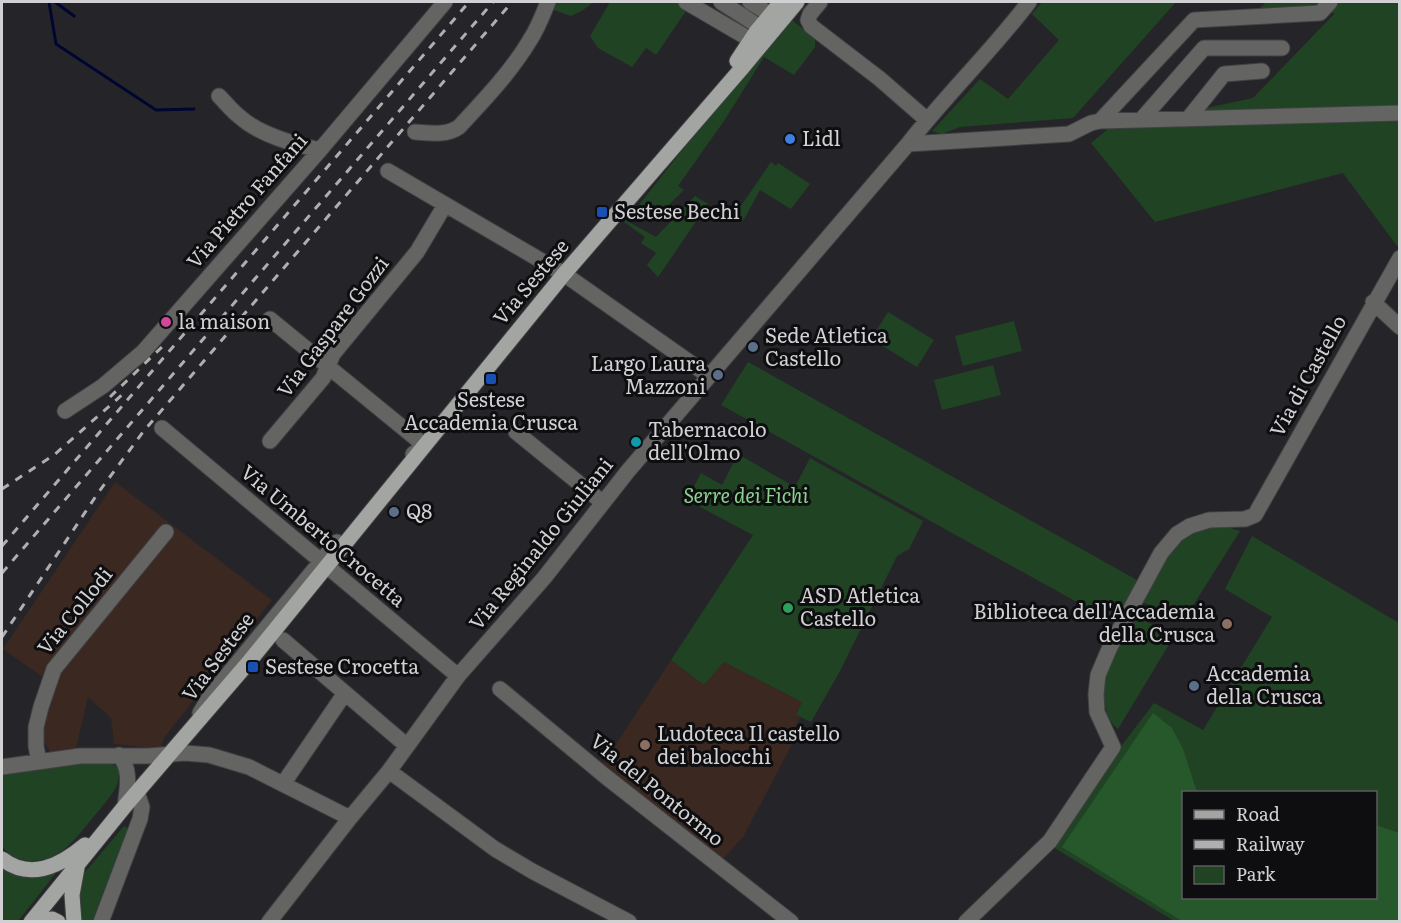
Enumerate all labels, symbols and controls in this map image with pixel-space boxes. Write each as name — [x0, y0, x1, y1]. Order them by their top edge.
place label: Lidl — [802, 122, 841, 152]
street label: Via Pietro Fanfani — [178, 125, 313, 274]
marker: Lidl — [783, 132, 797, 146]
place label: Sestese Bechi — [614, 195, 740, 225]
marker: Sestese Bechi — [595, 205, 609, 219]
street label: Via Sestese — [484, 231, 574, 330]
street label: Via Gaspare Gozzi — [268, 249, 395, 403]
place label: la maison — [178, 305, 270, 335]
street label: Via di Castello — [1260, 309, 1352, 441]
marker: la maison — [159, 315, 173, 329]
place label: Sede Atletica Castello — [765, 319, 888, 372]
marker: Sede Atletica Castello — [746, 340, 760, 354]
place label: Largo Laura Mazzoni — [591, 347, 706, 400]
marker: Largo Laura Mazzoni — [711, 368, 725, 382]
marker: Sestese Accademia Crusca — [484, 372, 498, 386]
place label: Sestese Accademia Crusca — [404, 383, 578, 436]
place label: Tabernacolo dell'Olmo — [648, 413, 767, 466]
marker: Tabernacolo dell'Olmo — [629, 435, 643, 449]
street label: Via Reginaldo Giuliani — [460, 450, 619, 636]
street label: Via Umberto Crocetta — [235, 456, 414, 613]
park label: Serre dei Fichi — [684, 479, 809, 509]
place label: Q8 — [406, 495, 432, 525]
marker: Q8 — [387, 505, 401, 519]
street label: Via Collodi — [29, 559, 118, 660]
place label: ASD Atletica Castello — [800, 579, 920, 632]
place label: Biblioteca dell'Accademia della Crusca — [973, 595, 1215, 648]
marker: ASD Atletica Castello — [781, 601, 795, 615]
street label: Via Sestese — [173, 605, 260, 706]
marker: Biblioteca dell'Accademia della Crusca — [1220, 617, 1234, 631]
place label: Sestese Crocetta — [265, 650, 419, 680]
place label: Accademia della Crusca — [1206, 657, 1322, 710]
marker: Sestese Crocetta — [246, 660, 260, 674]
marker: Accademia della Crusca — [1187, 679, 1201, 693]
place label: Ludoteca Il castello dei balocchi — [657, 717, 840, 770]
street label: Via del Pontormo — [585, 725, 732, 852]
marker: Ludoteca Il castello dei balocchi — [638, 738, 652, 752]
legend — [1182, 791, 1377, 899]
text: Road — [1236, 800, 1280, 827]
text: Railway — [1236, 830, 1305, 857]
text: Park — [1236, 860, 1277, 887]

